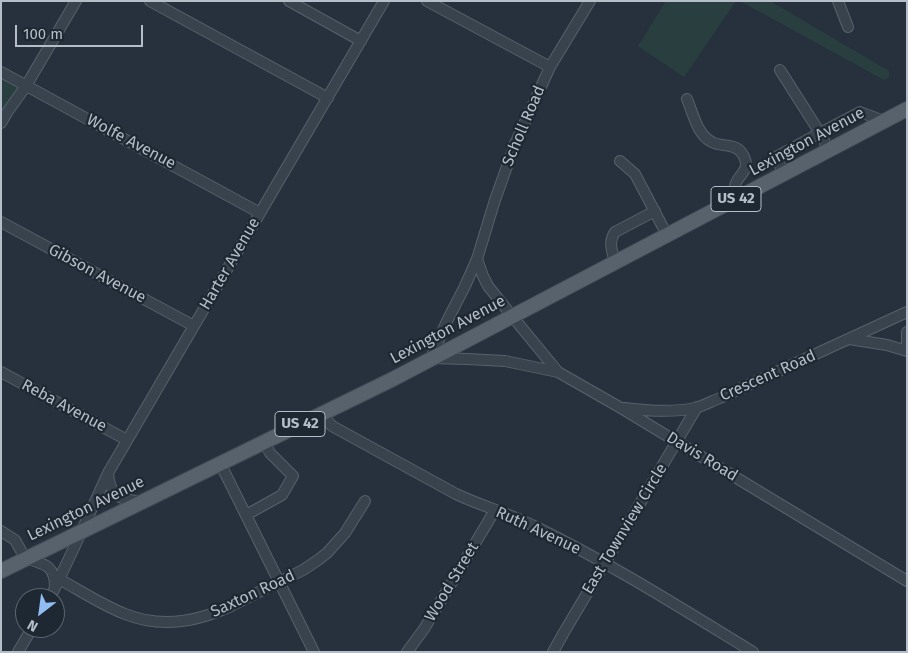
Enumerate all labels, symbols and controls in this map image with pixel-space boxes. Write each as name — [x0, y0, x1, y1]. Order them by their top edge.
scale bar — [18, 15, 145, 47]
text: 100 m — [23, 25, 63, 43]
street label: Scholl Road — [498, 83, 550, 169]
street label: Lexington Avenue — [746, 104, 868, 180]
street label: Wolfe Avenue — [83, 110, 179, 174]
road number: US 42 — [711, 186, 761, 212]
street label: Harter Avenue — [196, 214, 264, 314]
street label: Gibson Avenue — [45, 240, 149, 308]
street label: Lexington Avenue — [387, 292, 509, 368]
street label: Crescent Road — [717, 346, 819, 406]
street label: Reba Avenue — [18, 376, 110, 436]
road number: US 42 — [275, 412, 325, 436]
street label: Davis Road — [663, 428, 741, 486]
street label: East Townview Circle — [578, 460, 672, 598]
street label: Lexington Avenue — [24, 472, 148, 546]
street label: Ruth Avenue — [492, 503, 584, 559]
street label: Wood Street — [421, 539, 483, 625]
street label: Saxton Road — [208, 566, 298, 622]
north arrow — [15, 588, 65, 638]
text: N — [24, 616, 41, 635]

